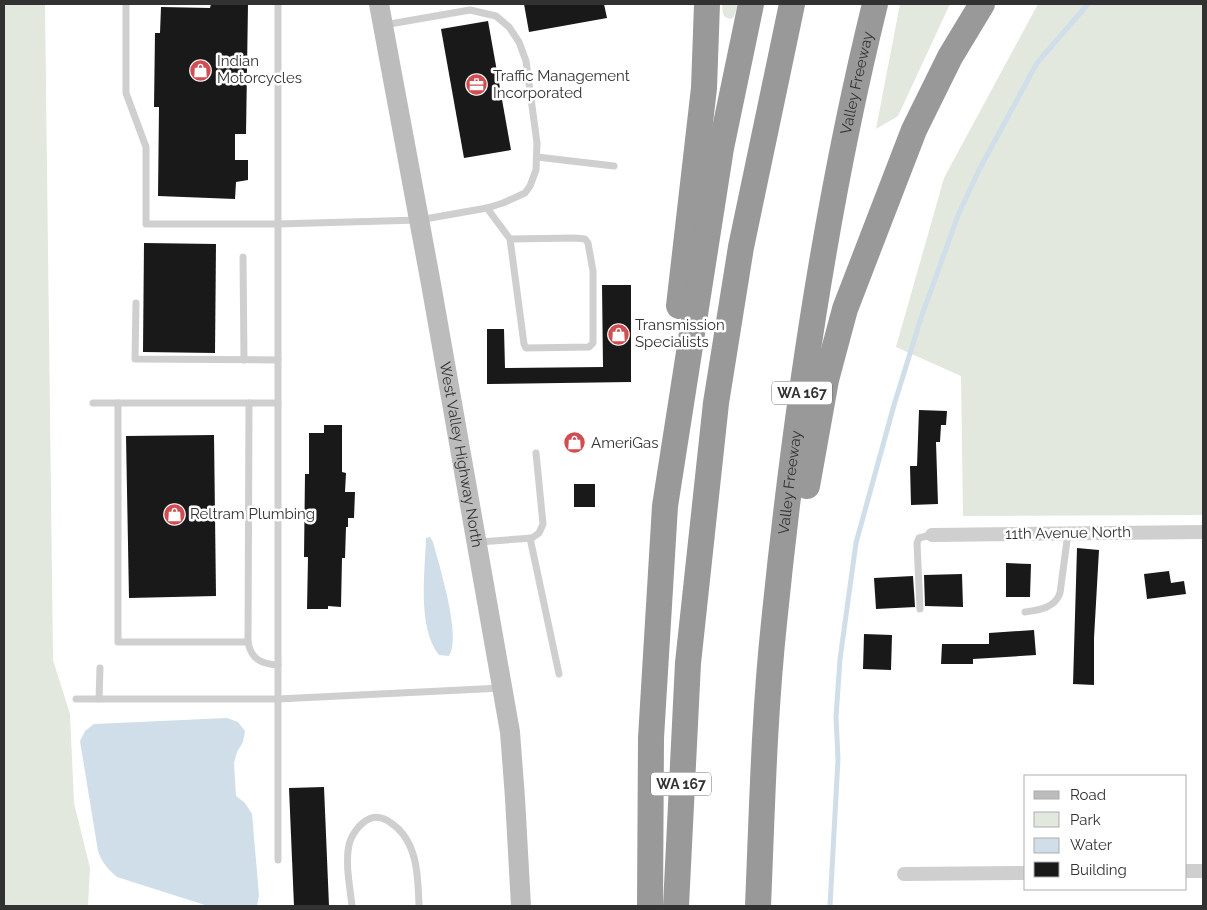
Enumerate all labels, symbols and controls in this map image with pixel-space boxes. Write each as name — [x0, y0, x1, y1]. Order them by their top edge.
street label: Valley Freeway — [837, 30, 877, 136]
place label: Indian Motorcycles — [217, 52, 302, 87]
shop icon: Indian Motorcycles — [189, 58, 213, 82]
place label: Traffic Management Incorporated — [493, 67, 630, 102]
office icon: Traffic Management Incorporated — [465, 73, 489, 97]
place label: Transmission Specialists — [635, 316, 725, 351]
shop icon: Transmission Specialists — [607, 322, 631, 346]
street label: West Valley Highway North — [436, 360, 486, 549]
road number: WA 167 — [772, 382, 832, 404]
street label: Valley Freeway — [775, 429, 805, 535]
shop icon: AmeriGas — [563, 431, 587, 455]
place label: AmeriGas — [591, 434, 658, 452]
shop icon: Reltram Plumbing — [162, 502, 186, 526]
place label: Reltram Plumbing — [190, 505, 315, 523]
street label: 11th Avenue North — [1005, 523, 1131, 543]
road number: WA 167 — [651, 772, 711, 796]
legend — [1024, 775, 1187, 890]
text: Road — [1070, 786, 1106, 804]
text: Park — [1070, 811, 1101, 829]
text: Water — [1070, 836, 1113, 854]
text: Building — [1070, 861, 1127, 879]

